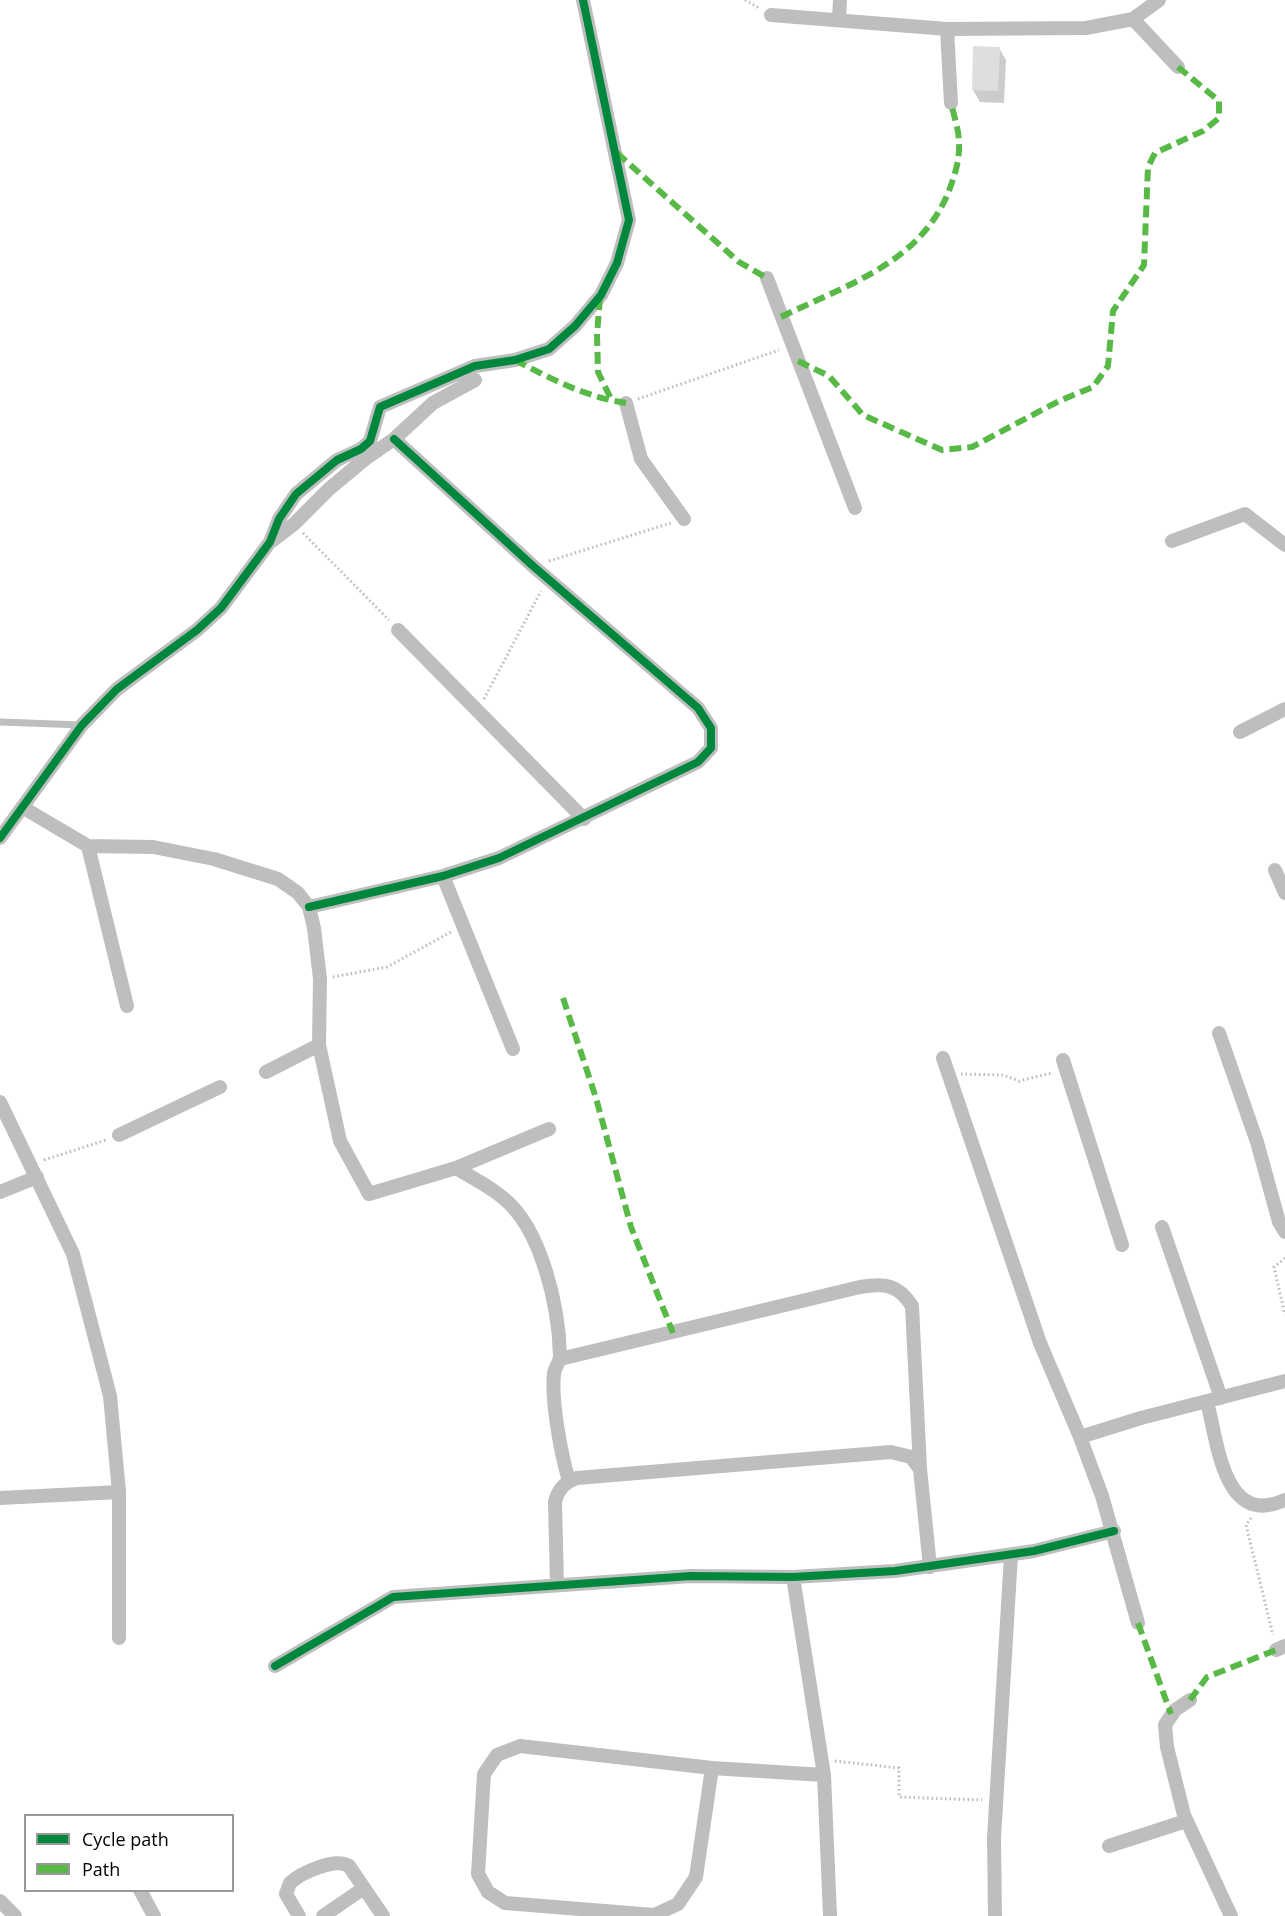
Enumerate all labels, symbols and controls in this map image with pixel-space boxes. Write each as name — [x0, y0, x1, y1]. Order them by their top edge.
legend — [24, 1814, 234, 1892]
text: Cycle path — [82, 1827, 169, 1851]
text: Path — [82, 1857, 120, 1881]

